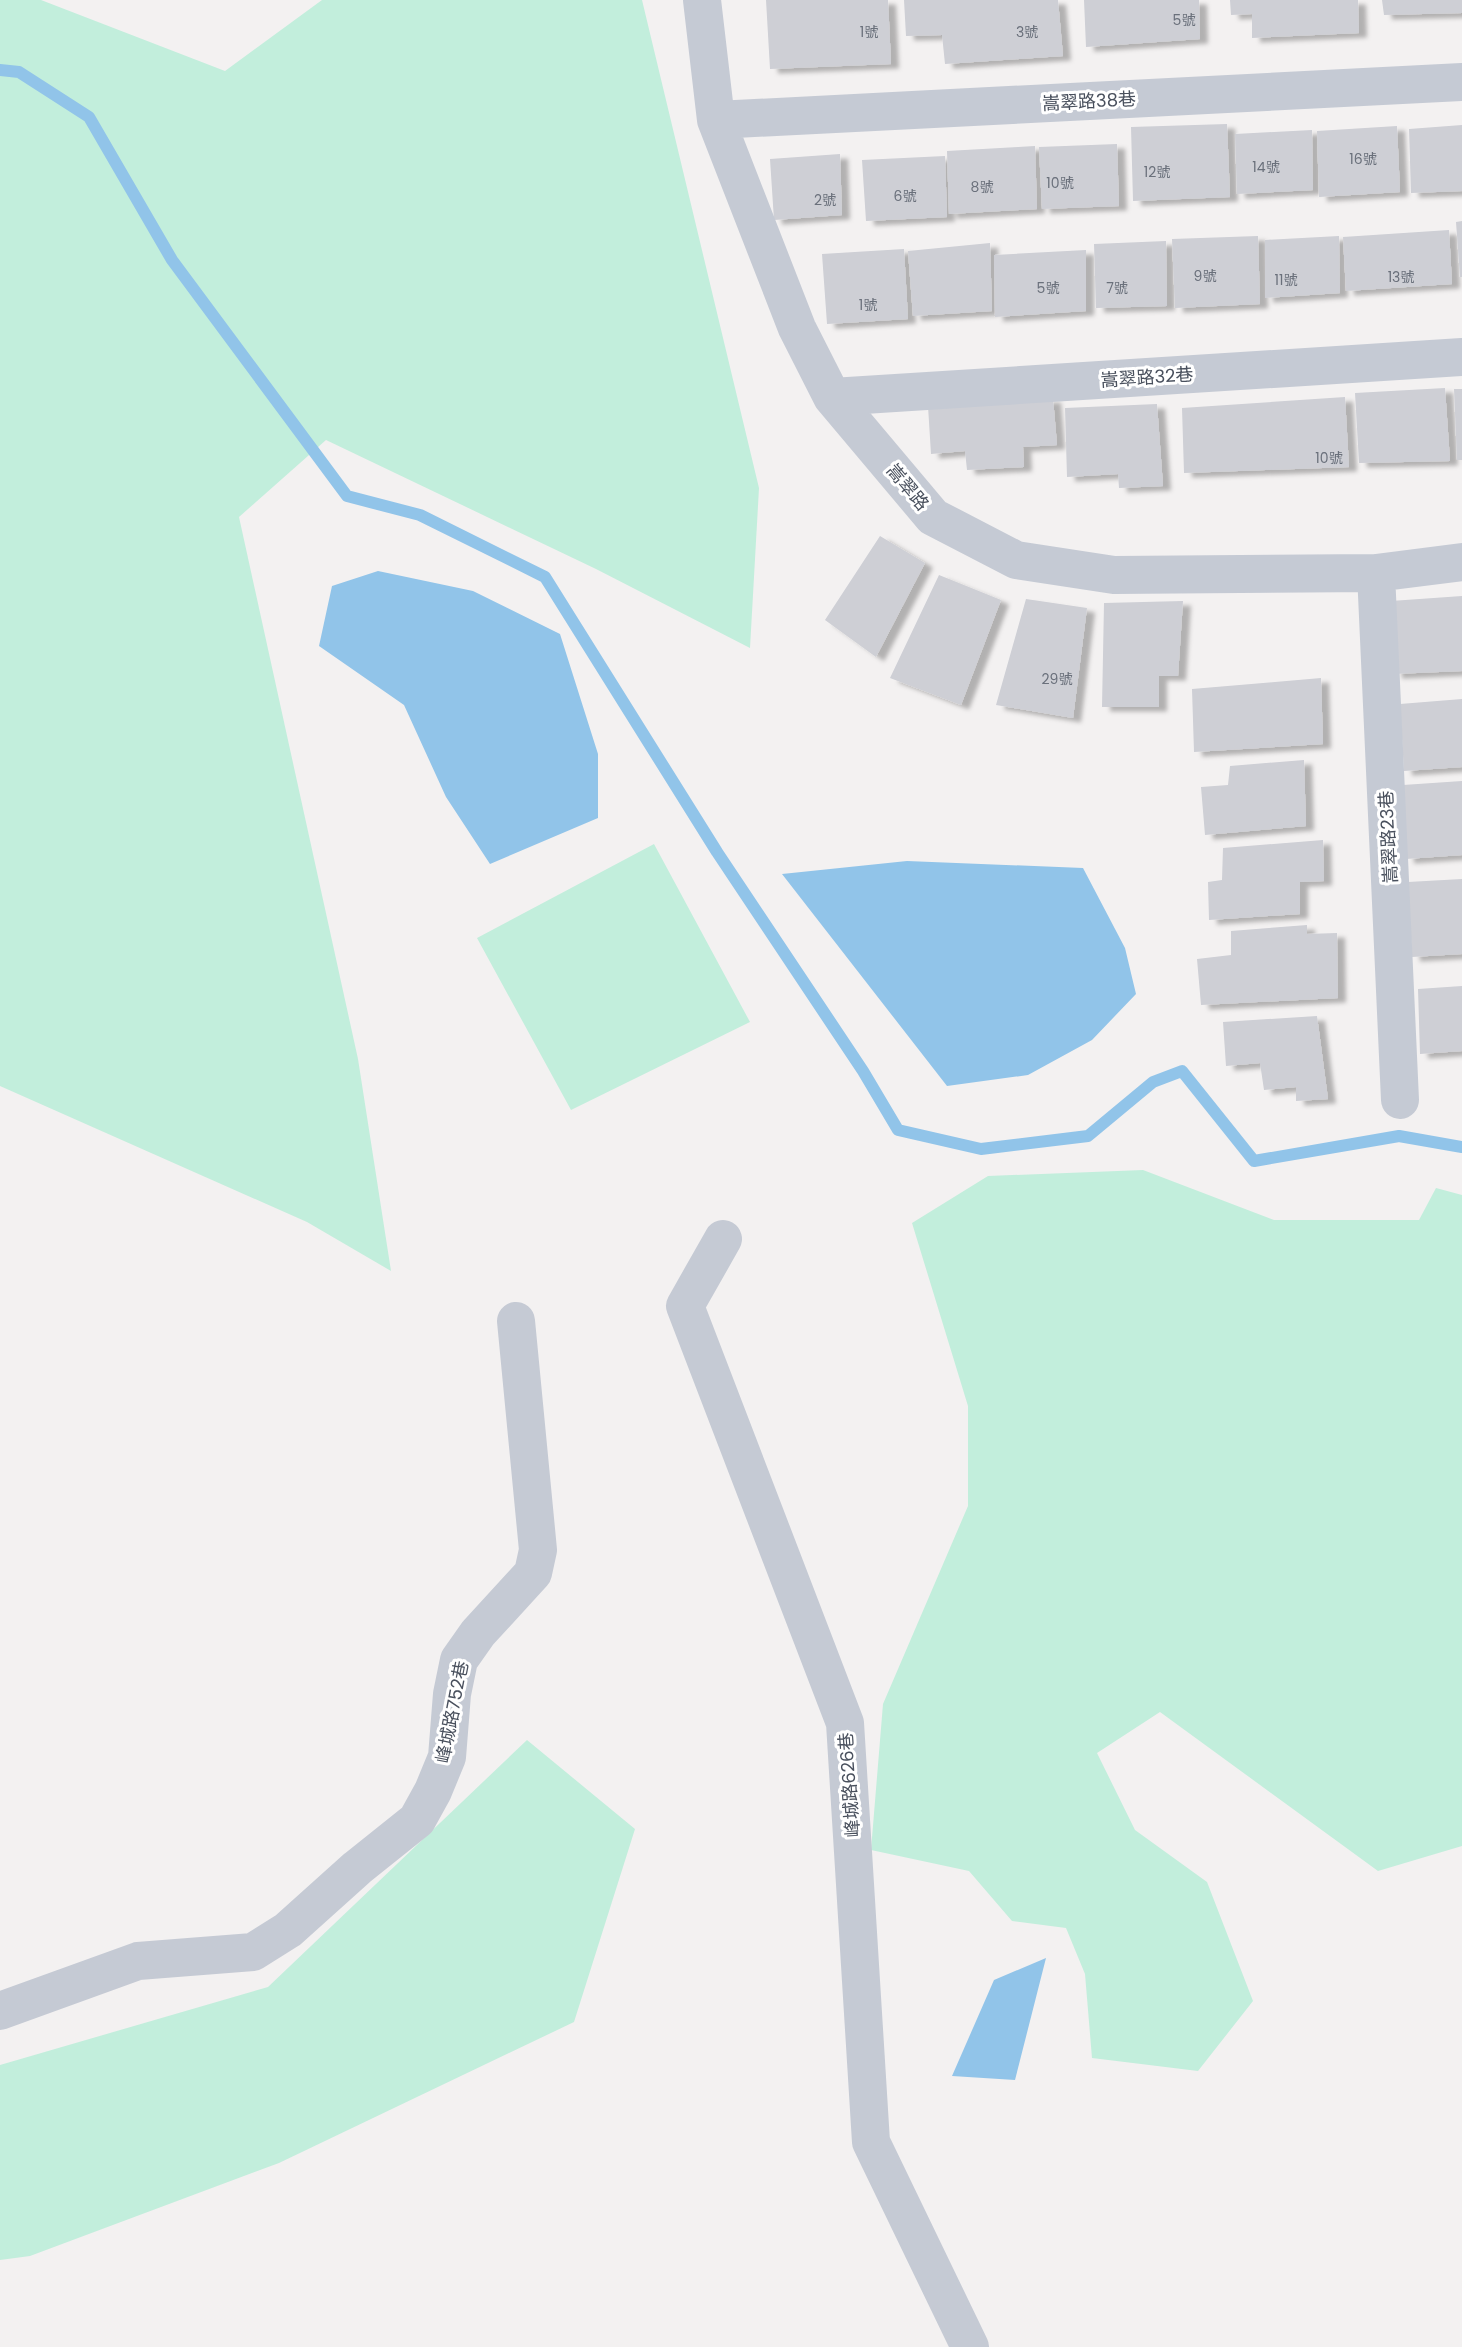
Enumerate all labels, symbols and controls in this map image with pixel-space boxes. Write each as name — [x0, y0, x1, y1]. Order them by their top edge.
house number: 5號 — [1173, 10, 1195, 30]
house number: 1號 — [860, 22, 878, 42]
house number: 3號 — [1016, 22, 1038, 42]
street label: 嵩翠路38巷 — [1041, 86, 1137, 116]
house number: 16號 — [1349, 149, 1377, 169]
house number: 14號 — [1252, 157, 1280, 177]
house number: 12號 — [1144, 162, 1170, 182]
house number: 10號 — [1046, 173, 1074, 193]
house number: 8號 — [971, 177, 993, 197]
house number: 6號 — [894, 186, 916, 206]
house number: 2號 — [814, 190, 836, 210]
house number: 9號 — [1194, 266, 1216, 286]
house number: 13號 — [1388, 267, 1414, 287]
house number: 11號 — [1275, 270, 1297, 290]
house number: 5號 — [1037, 278, 1059, 298]
house number: 7號 — [1106, 278, 1128, 298]
house number: 1號 — [859, 295, 877, 315]
street label: 嵩翠路32巷 — [1100, 361, 1194, 393]
house number: 10號 — [1315, 448, 1343, 468]
street label: 嵩翠路 — [881, 458, 935, 516]
house number: 29號 — [1042, 669, 1072, 689]
street label: 嵩翠路23巷 — [1373, 790, 1403, 884]
street label: 峰城路752巷 — [430, 1659, 474, 1765]
street label: 峰城路626巷 — [833, 1732, 865, 1838]

